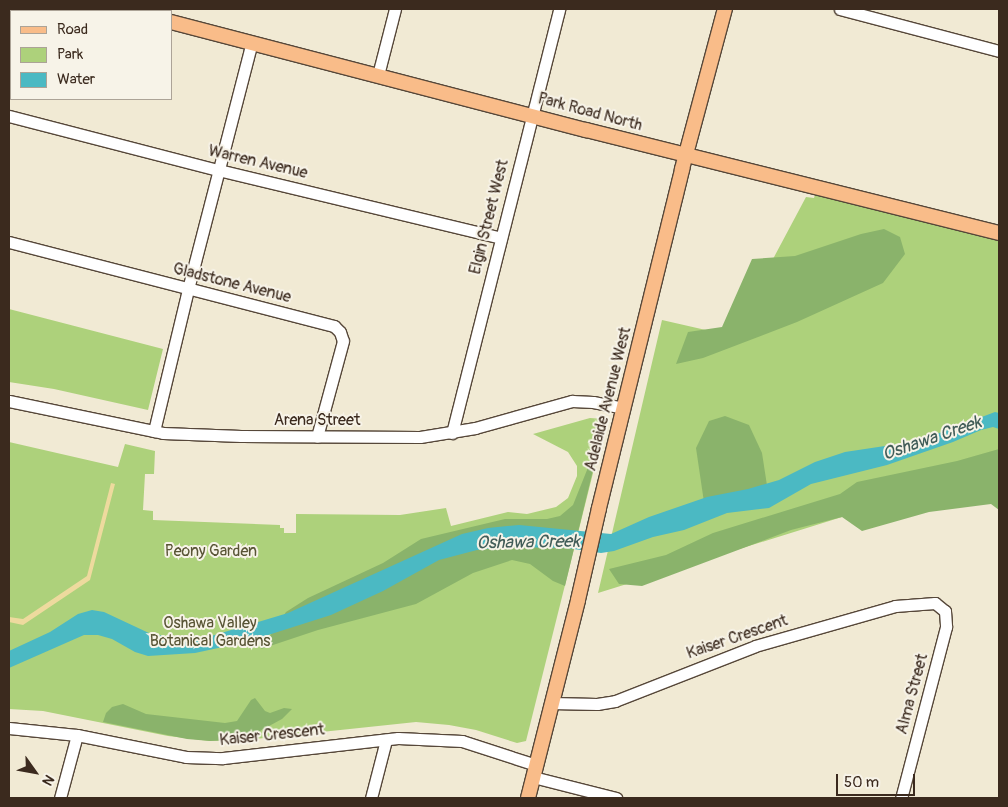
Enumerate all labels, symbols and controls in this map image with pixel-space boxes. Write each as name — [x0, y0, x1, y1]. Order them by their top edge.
legend — [10, 10, 172, 100]
text: Road — [57, 20, 88, 39]
text: Park — [57, 45, 83, 64]
text: Water — [57, 70, 95, 89]
street label: Park Road North — [536, 89, 644, 135]
street label: Warren Avenue — [206, 141, 310, 183]
street label: Elgin Street West — [465, 158, 513, 276]
street label: Gladstone Avenue — [171, 259, 293, 307]
street label: Adelaide Avenue West — [581, 325, 635, 473]
street label: Arena Street — [274, 410, 360, 430]
water label: Oshawa Creek — [880, 412, 984, 466]
water label: Oshawa Creek — [476, 531, 580, 555]
park label: Peony Garden — [165, 541, 257, 561]
street label: Kaiser Crescent — [684, 611, 790, 663]
park label: Oshawa Valley Botanical Gardens — [150, 613, 270, 651]
street label: Alma Street — [892, 652, 932, 736]
street label: Kaiser Crescent — [219, 720, 325, 750]
north arrow — [10, 747, 60, 797]
scale bar — [838, 764, 917, 796]
text: N — [38, 772, 58, 789]
text: 50 m — [844, 773, 879, 792]

